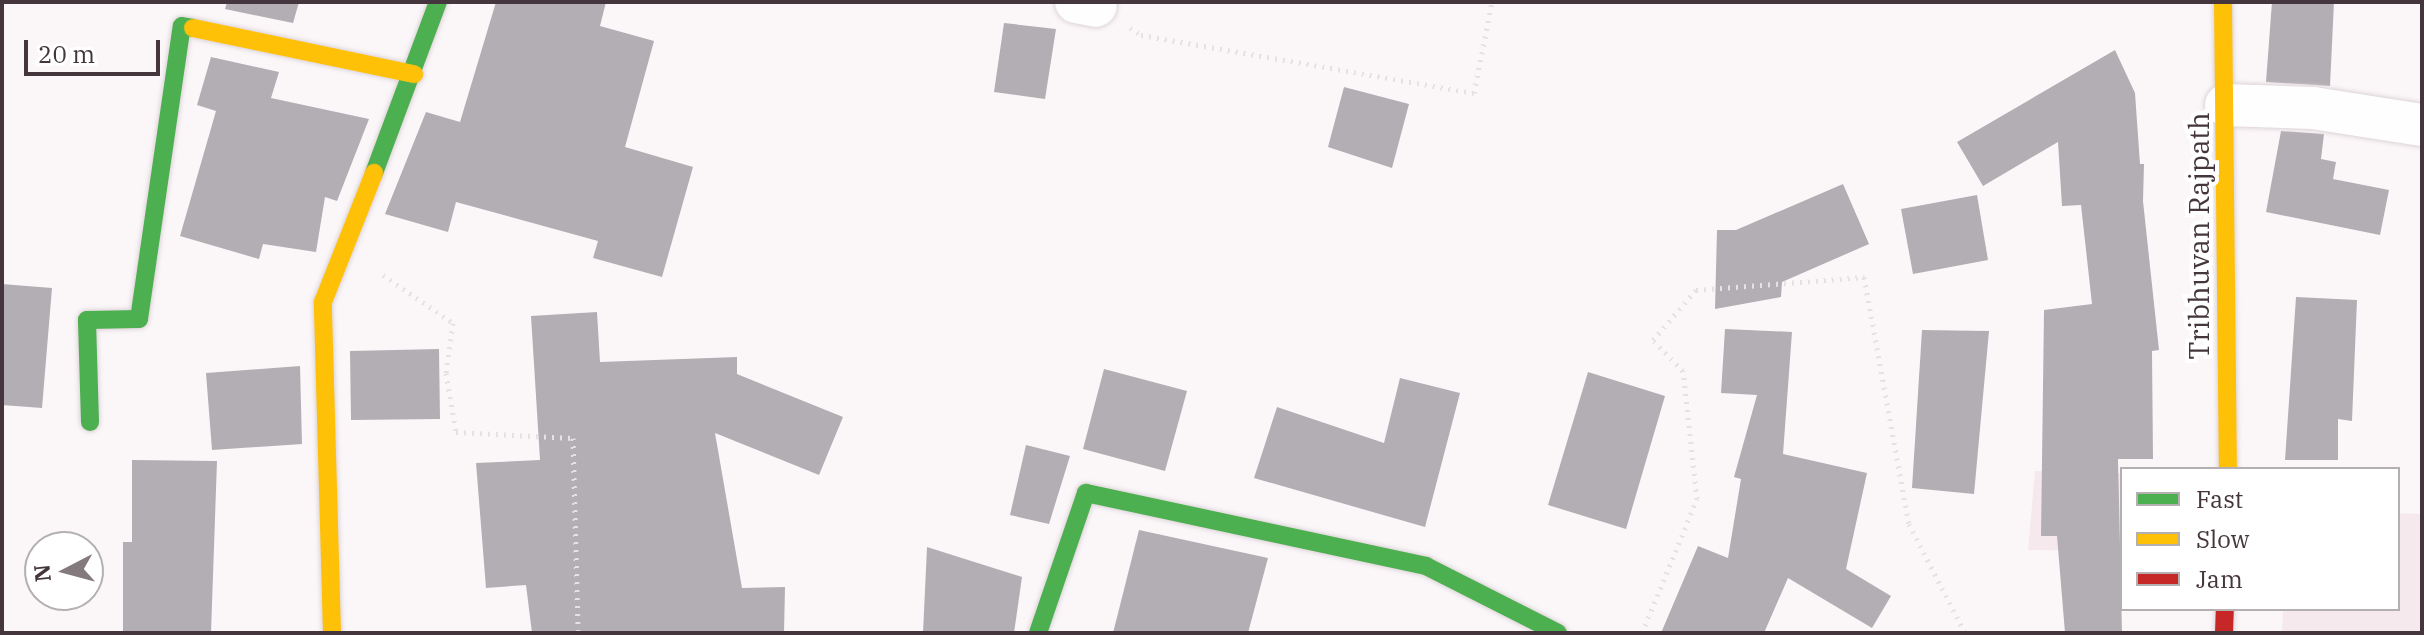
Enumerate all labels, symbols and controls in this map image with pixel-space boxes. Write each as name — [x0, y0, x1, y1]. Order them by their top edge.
scale bar — [28, 24, 164, 74]
text: 20 m — [38, 38, 95, 70]
street label: Tribhuvan Rajpath — [2182, 112, 2216, 360]
legend — [2120, 467, 2400, 611]
text: Fast — [2196, 483, 2243, 515]
text: Slow — [2196, 523, 2249, 555]
north arrow — [24, 531, 104, 611]
text: N — [26, 563, 57, 584]
text: Jam — [2196, 563, 2243, 595]

